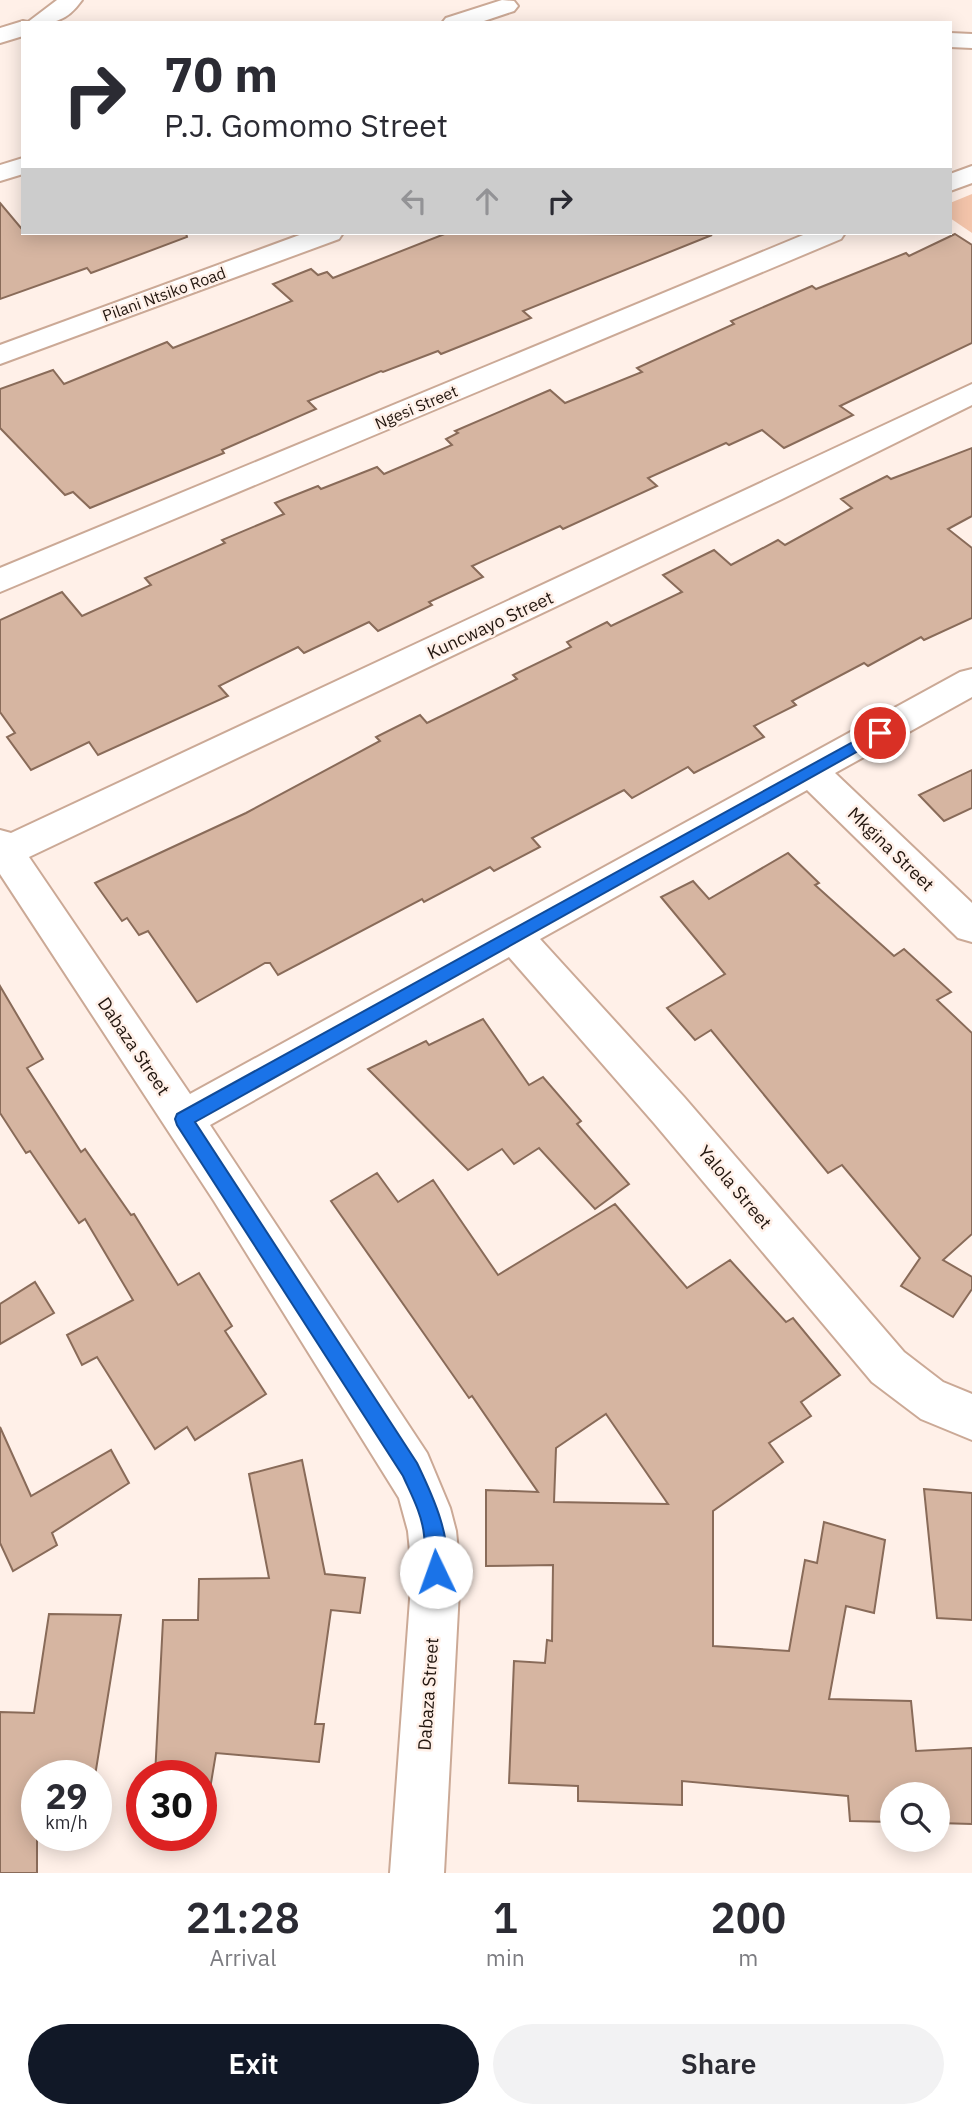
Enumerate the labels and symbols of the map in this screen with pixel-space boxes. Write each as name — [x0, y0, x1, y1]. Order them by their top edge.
street label: Pilani Ntsiko Road — [100, 262, 228, 326]
street label: Ngesi Street — [372, 381, 460, 433]
street label: Kuncwayo Street — [423, 586, 557, 664]
pin — [850, 703, 910, 763]
street label: Mkgina Street — [843, 802, 939, 896]
street label: Dabaza Street — [93, 993, 175, 1099]
street label: Yalola Street — [693, 1140, 777, 1234]
position arrow — [399, 1535, 473, 1609]
street label: Dabaza Street — [413, 1637, 443, 1751]
speed limit sign: 30 — [126, 1760, 217, 1851]

